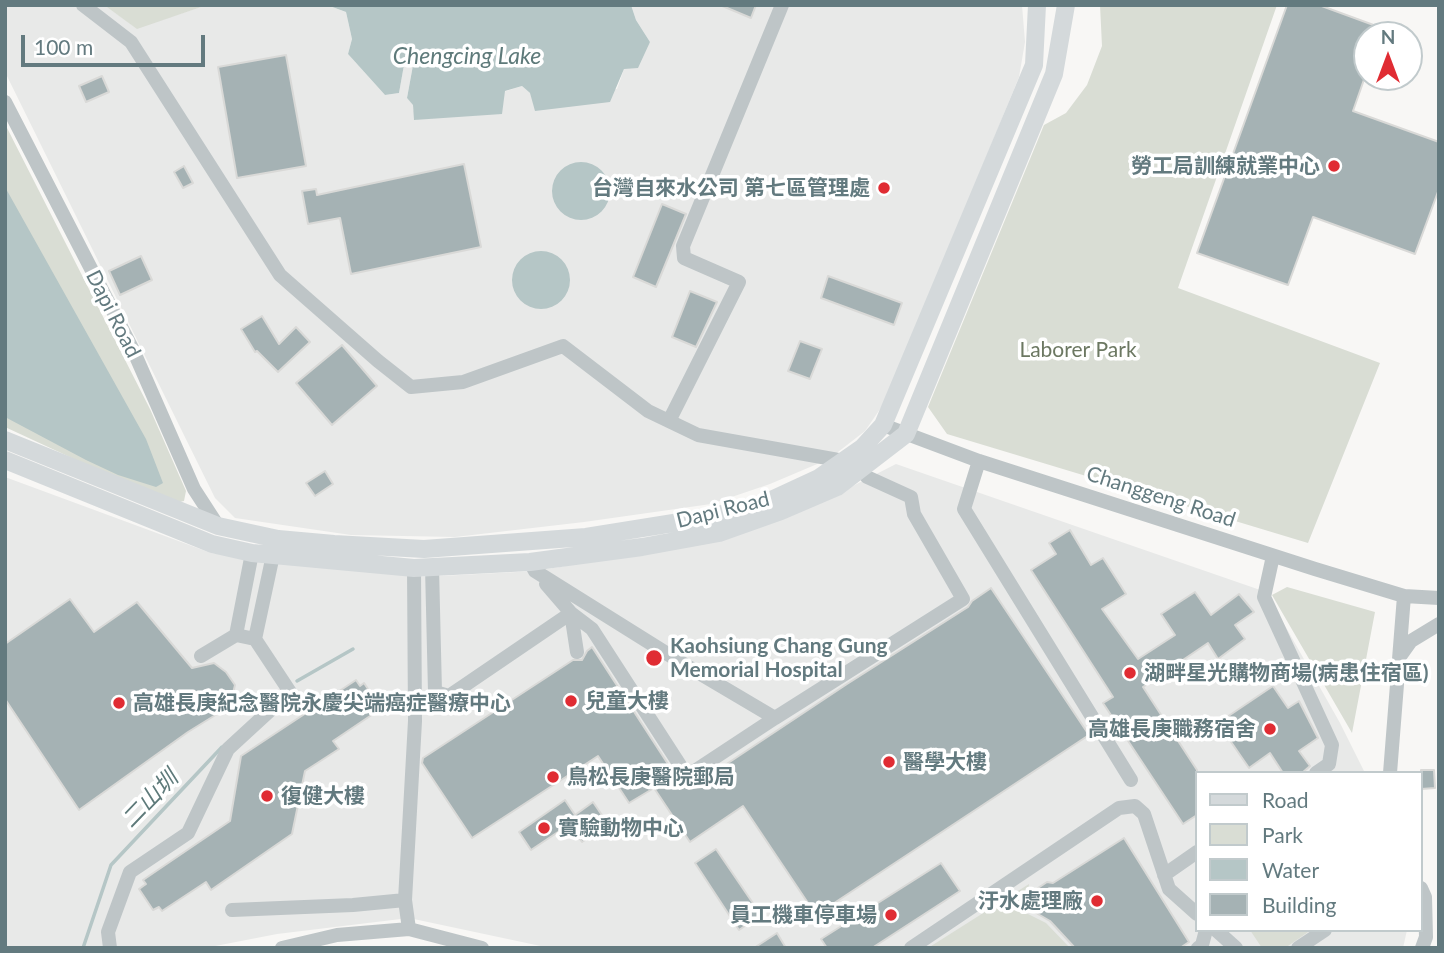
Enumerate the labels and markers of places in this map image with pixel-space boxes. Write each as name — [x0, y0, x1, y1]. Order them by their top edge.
place label: 勞工局訓練就業中心 — [1131, 153, 1320, 179]
marker: 勞工局訓練就業中心 — [1326, 158, 1342, 174]
place label: 台灣自來水公司 第七區管理處 — [592, 175, 870, 201]
marker: 台灣自來水公司 第七區管理處 — [876, 180, 892, 196]
place label: Kaohsiung Chang Gung Memorial Hospital — [670, 633, 888, 683]
marker: Kaohsiung Chang Gung Memorial Hospital — [644, 648, 664, 668]
place label: 湖畔星光購物商場(病患住宿區) — [1144, 660, 1429, 686]
marker: 湖畔星光購物商場(病患住宿區) — [1122, 665, 1138, 681]
place label: 兒童大樓 — [585, 688, 669, 714]
place label: 高雄長庚紀念醫院永慶尖端癌症醫療中心 — [133, 690, 511, 716]
marker: 兒童大樓 — [563, 693, 579, 709]
marker: 高雄長庚紀念醫院永慶尖端癌症醫療中心 — [111, 695, 127, 711]
place label: 高雄長庚職務宿舍 — [1088, 716, 1256, 742]
marker: 高雄長庚職務宿舍 — [1262, 721, 1278, 737]
place label: 醫學大樓 — [903, 749, 987, 775]
marker: 醫學大樓 — [881, 754, 897, 770]
place label: 鳥松長庚醫院郵局 — [567, 764, 735, 790]
marker: 鳥松長庚醫院郵局 — [545, 769, 561, 785]
place label: 復健大樓 — [281, 783, 365, 809]
marker: 復健大樓 — [259, 788, 275, 804]
place label: 實驗動物中心 — [558, 815, 684, 841]
marker: 實驗動物中心 — [536, 820, 552, 836]
place label: 汙水處理廠 — [978, 888, 1083, 914]
marker: 汙水處理廠 — [1089, 893, 1105, 909]
place label: 員工機車停車場 — [730, 902, 877, 928]
marker: 員工機車停車場 — [883, 907, 899, 923]

